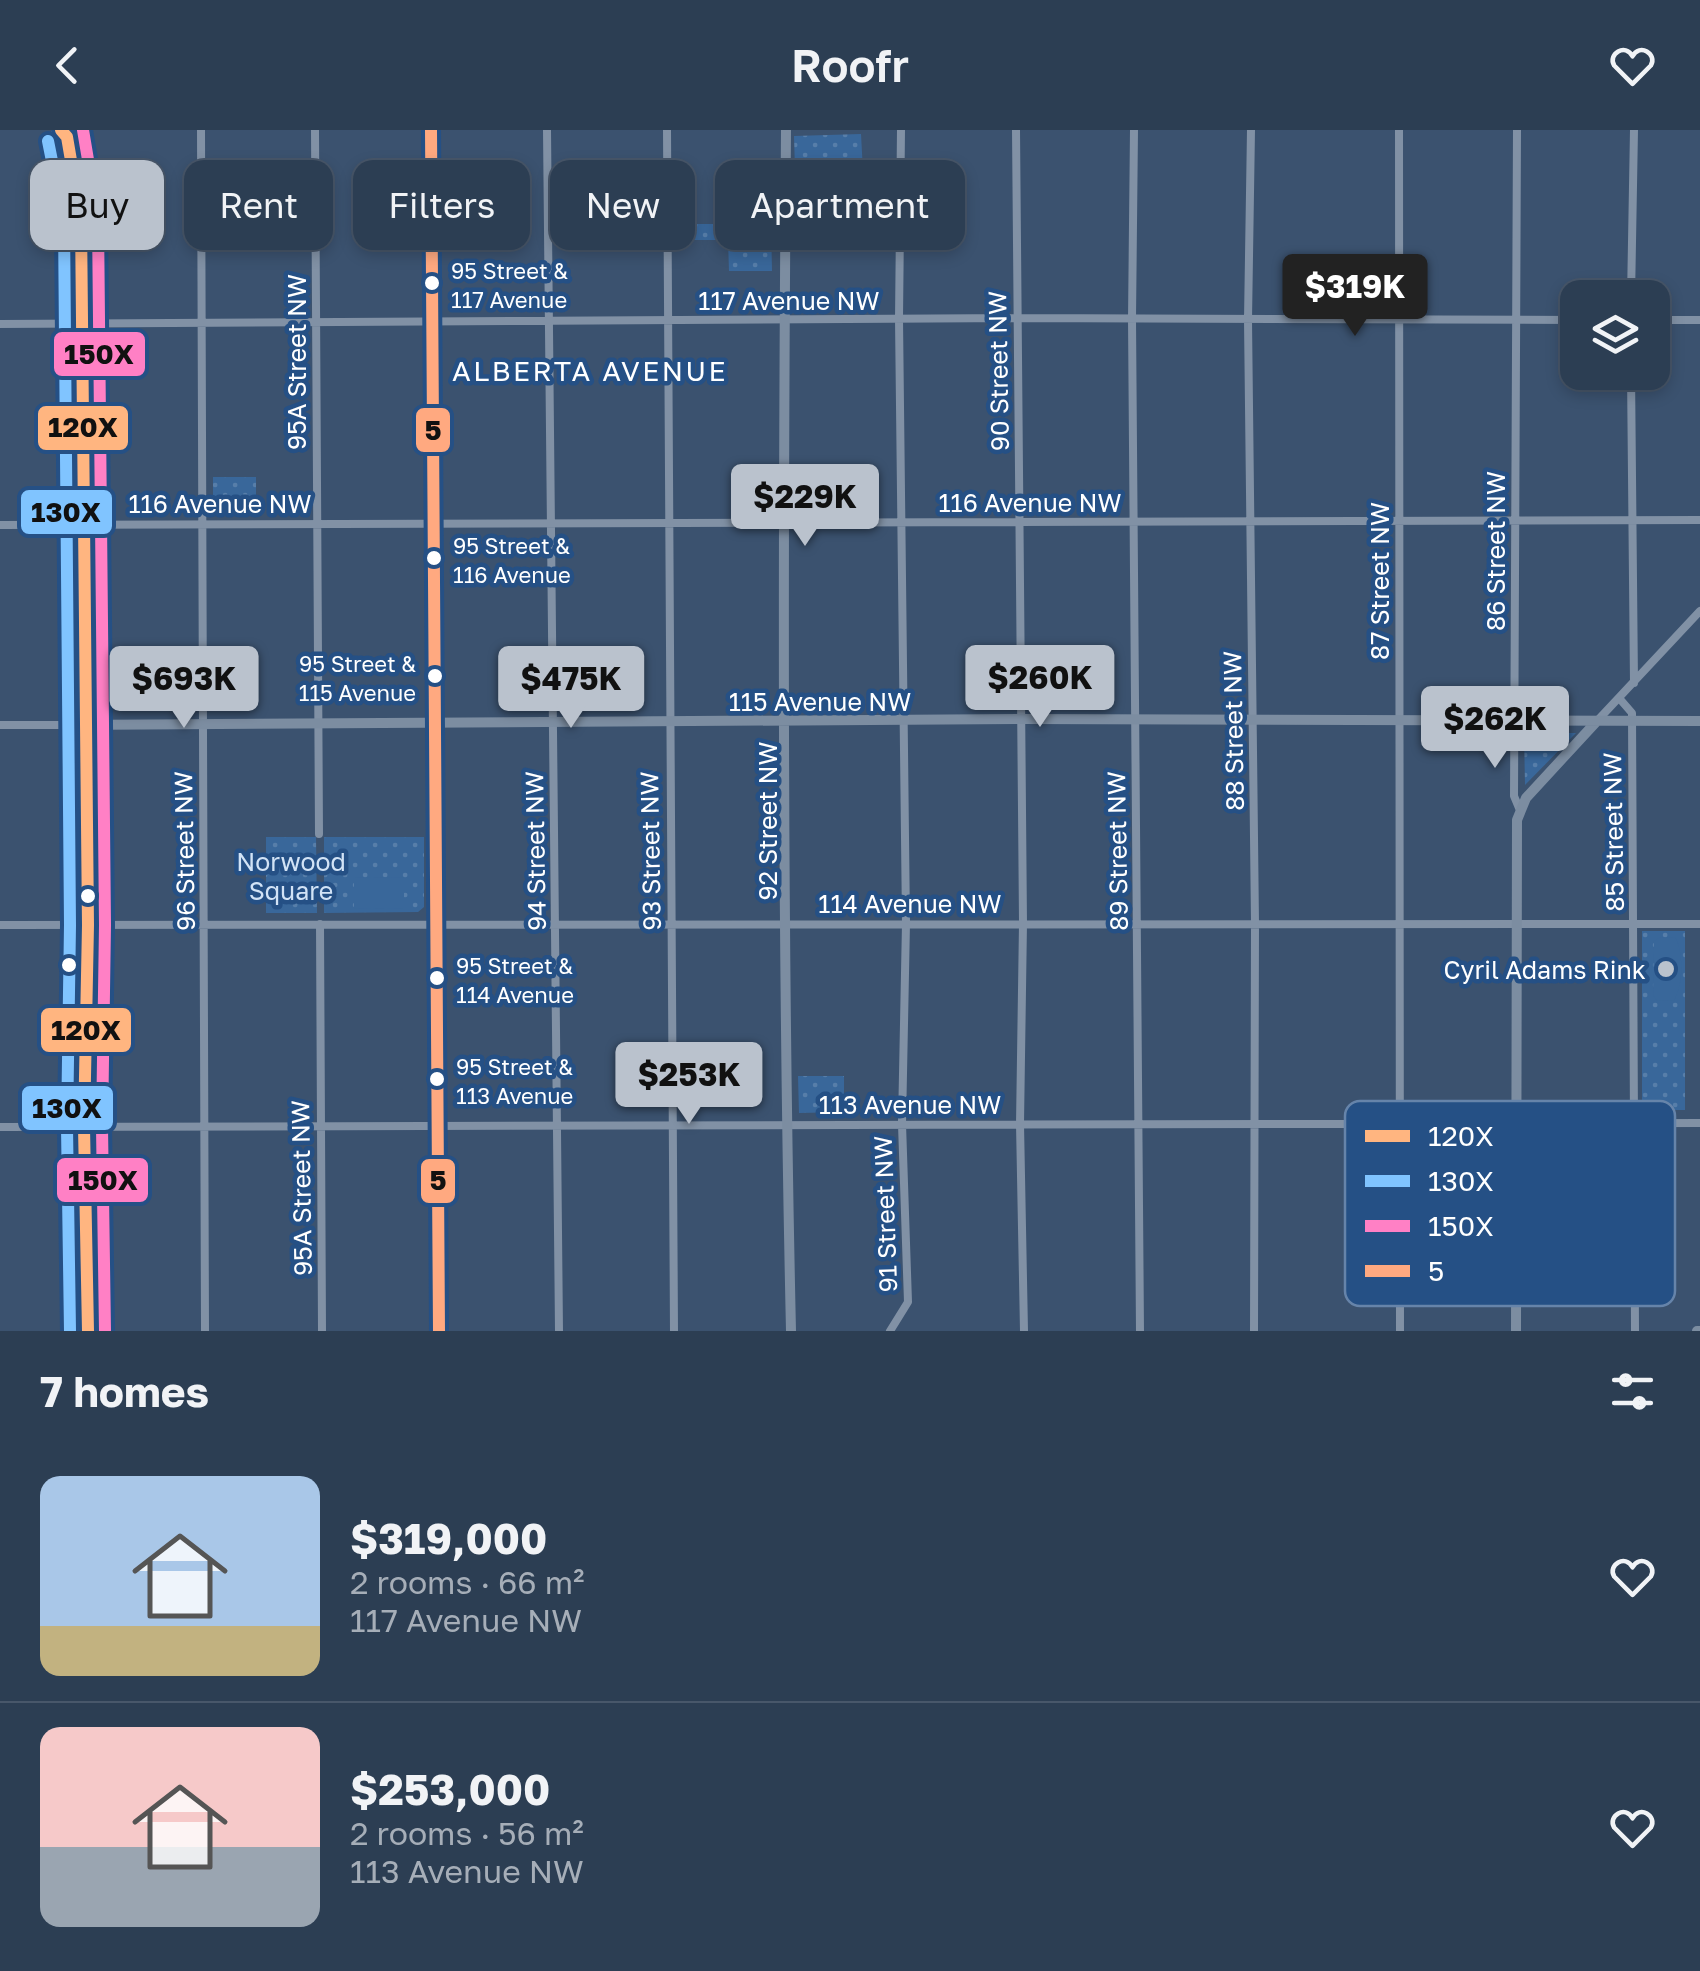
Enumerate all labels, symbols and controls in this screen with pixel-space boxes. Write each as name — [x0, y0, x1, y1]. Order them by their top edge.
icon: back — [40, 38, 95, 93]
text: Roofr — [791, 38, 909, 92]
icon: heart — [1605, 38, 1660, 93]
chip: Buy — [30, 160, 164, 250]
chip: Rent — [184, 160, 333, 250]
chip: Filters — [353, 160, 530, 250]
chip: New — [550, 160, 695, 250]
chip: Apartment — [715, 160, 965, 250]
pin: $319K — [1285, 254, 1425, 339]
place label: 95 Street & 117 Avenue — [451, 257, 568, 313]
text: $319K — [1305, 267, 1405, 305]
marker: 95 Street & 117 Avenue — [422, 273, 442, 293]
street label: 95A Street NW — [281, 274, 312, 450]
map controls — [1560, 280, 1670, 390]
button: layers — [1560, 280, 1670, 390]
street label: 117 Avenue NW — [698, 285, 880, 316]
street label: 90 Street NW — [981, 291, 1015, 451]
line badge: 150X — [52, 330, 147, 378]
text: 150X — [64, 337, 134, 370]
district label: ALBERTA AVENUE — [452, 354, 728, 387]
line badge: 120X — [36, 404, 130, 452]
line badge: 5 — [414, 406, 452, 454]
text: 120X — [48, 410, 118, 443]
text: 5 — [424, 413, 442, 446]
pin: $229K — [735, 464, 875, 549]
street label: 86 Street NW — [1480, 471, 1511, 631]
text: $229K — [753, 477, 857, 515]
street label: 116 Avenue NW — [938, 487, 1122, 518]
line badge: 130X — [19, 488, 114, 536]
street label: 116 Avenue NW — [128, 488, 312, 519]
text: 130X — [31, 495, 101, 528]
street label: 87 Street NW — [1364, 502, 1395, 660]
place label: 95 Street & 116 Avenue — [453, 532, 571, 588]
marker: 95 Street & 116 Avenue — [424, 548, 444, 568]
pin: $260K — [970, 645, 1110, 730]
pin: $693K — [114, 646, 254, 731]
pin: $475K — [501, 646, 641, 731]
place label: 95 Street & 115 Avenue — [299, 650, 416, 706]
street label: 88 Street NW — [1216, 651, 1250, 811]
text: $260K — [987, 658, 1093, 696]
text: $693K — [132, 659, 236, 697]
text: $475K — [520, 659, 622, 697]
marker: 95 Street & 115 Avenue — [425, 666, 445, 686]
street label: 115 Avenue NW — [729, 686, 911, 717]
pin: $262K — [1425, 686, 1565, 771]
text: $262K — [1443, 699, 1547, 737]
street label: 92 Street NW — [752, 741, 783, 901]
street label: 85 Street NW — [1596, 752, 1630, 912]
street label: 96 Street NW — [167, 771, 201, 931]
street label: 94 Street NW — [518, 771, 552, 931]
street label: 93 Street NW — [633, 771, 667, 931]
street label: 89 Street NW — [1100, 771, 1134, 931]
park label: Norwood Square — [236, 846, 346, 906]
unlabelled marker — [78, 886, 98, 906]
street label: 114 Avenue NW — [818, 888, 1002, 919]
place label: 95 Street & 114 Avenue — [456, 952, 574, 1008]
place label: Cyril Adams Rink — [1443, 954, 1646, 985]
unlabelled marker — [59, 955, 79, 975]
marker: Cyril Adams Rink — [1655, 958, 1677, 980]
marker: 95 Street & 114 Avenue — [427, 968, 447, 988]
line badge: 120X — [39, 1006, 133, 1054]
text: 120X — [51, 1013, 121, 1046]
pin: $253K — [619, 1042, 759, 1127]
place label: 95 Street & 113 Avenue — [456, 1053, 573, 1109]
text: $253K — [637, 1055, 741, 1093]
marker: 95 Street & 113 Avenue — [427, 1069, 447, 1089]
line badge: 130X — [20, 1084, 115, 1132]
street label: 113 Avenue NW — [819, 1089, 1001, 1120]
text: 130X — [32, 1091, 102, 1124]
street label: 95A Street NW — [284, 1100, 318, 1276]
legend — [1345, 1101, 1675, 1306]
text: 120X — [1428, 1119, 1494, 1152]
street label: 91 Street NW — [867, 1135, 903, 1293]
line badge: 150X — [55, 1156, 150, 1204]
line badge: 5 — [419, 1157, 457, 1205]
text: 150X — [68, 1163, 138, 1196]
text: 5 — [429, 1163, 447, 1196]
text: 130X — [1428, 1164, 1494, 1197]
text: 150X — [1428, 1209, 1494, 1242]
text: 5 — [1428, 1254, 1444, 1287]
icon: filters — [1605, 1364, 1660, 1419]
text: 7 homes — [40, 1366, 209, 1416]
text: $319,000 — [350, 1513, 547, 1563]
icon: home — [120, 1516, 240, 1636]
icon: heart — [1605, 1549, 1660, 1604]
text: 2 rooms · 66 m² — [350, 1563, 585, 1601]
text: 117 Avenue NW — [350, 1601, 582, 1639]
text: $253,000 — [350, 1764, 550, 1814]
icon: home — [120, 1767, 240, 1887]
icon: heart — [1605, 1800, 1660, 1855]
text: 2 rooms · 56 m² — [350, 1814, 584, 1852]
text: 113 Avenue NW — [350, 1852, 584, 1890]

